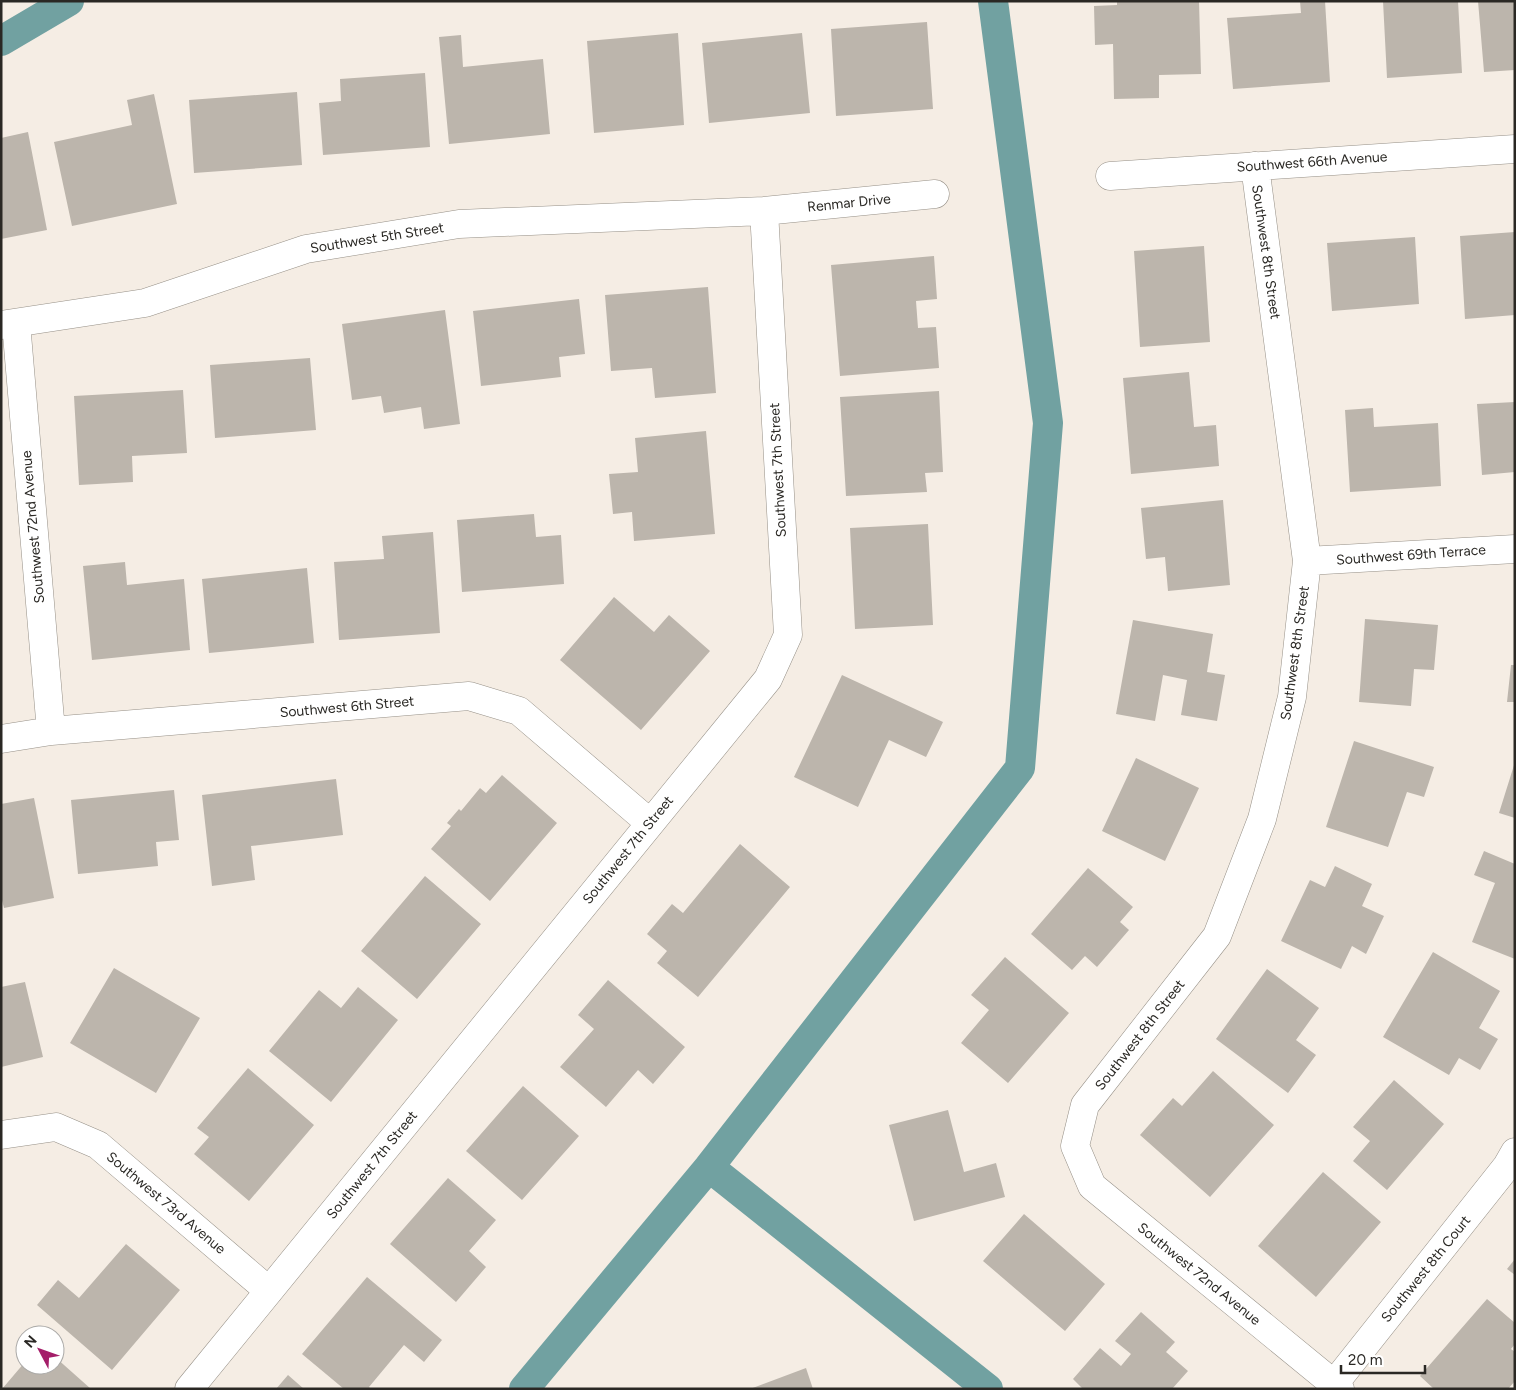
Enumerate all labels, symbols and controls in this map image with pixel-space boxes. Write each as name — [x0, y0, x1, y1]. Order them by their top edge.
street label: Southwest 66th Avenue — [1236, 148, 1388, 176]
street label: Southwest 8th Street — [1248, 184, 1284, 320]
street label: Renmar Drive — [806, 190, 892, 216]
street label: Southwest 5th Street — [309, 219, 445, 257]
street label: Southwest 7th Street — [766, 402, 790, 538]
street label: Southwest 72nd Avenue — [18, 449, 48, 604]
street label: Southwest 69th Terrace — [1336, 541, 1487, 569]
street label: Southwest 8th Street — [1277, 585, 1313, 721]
street label: Southwest 6th Street — [279, 693, 415, 721]
street label: Southwest 7th Street — [579, 792, 677, 908]
street label: Southwest 8th Street — [1092, 976, 1188, 1094]
street label: Southwest 7th Street — [323, 1107, 421, 1223]
street label: Southwest 73rd Avenue — [103, 1148, 229, 1258]
street label: Southwest 8th Court — [1378, 1212, 1474, 1326]
street label: Southwest 72nd Avenue — [1134, 1219, 1264, 1329]
north arrow — [15, 1325, 65, 1375]
text: N — [21, 1332, 41, 1351]
scale bar — [1341, 1342, 1425, 1374]
text: 20 m — [1348, 1351, 1382, 1369]

